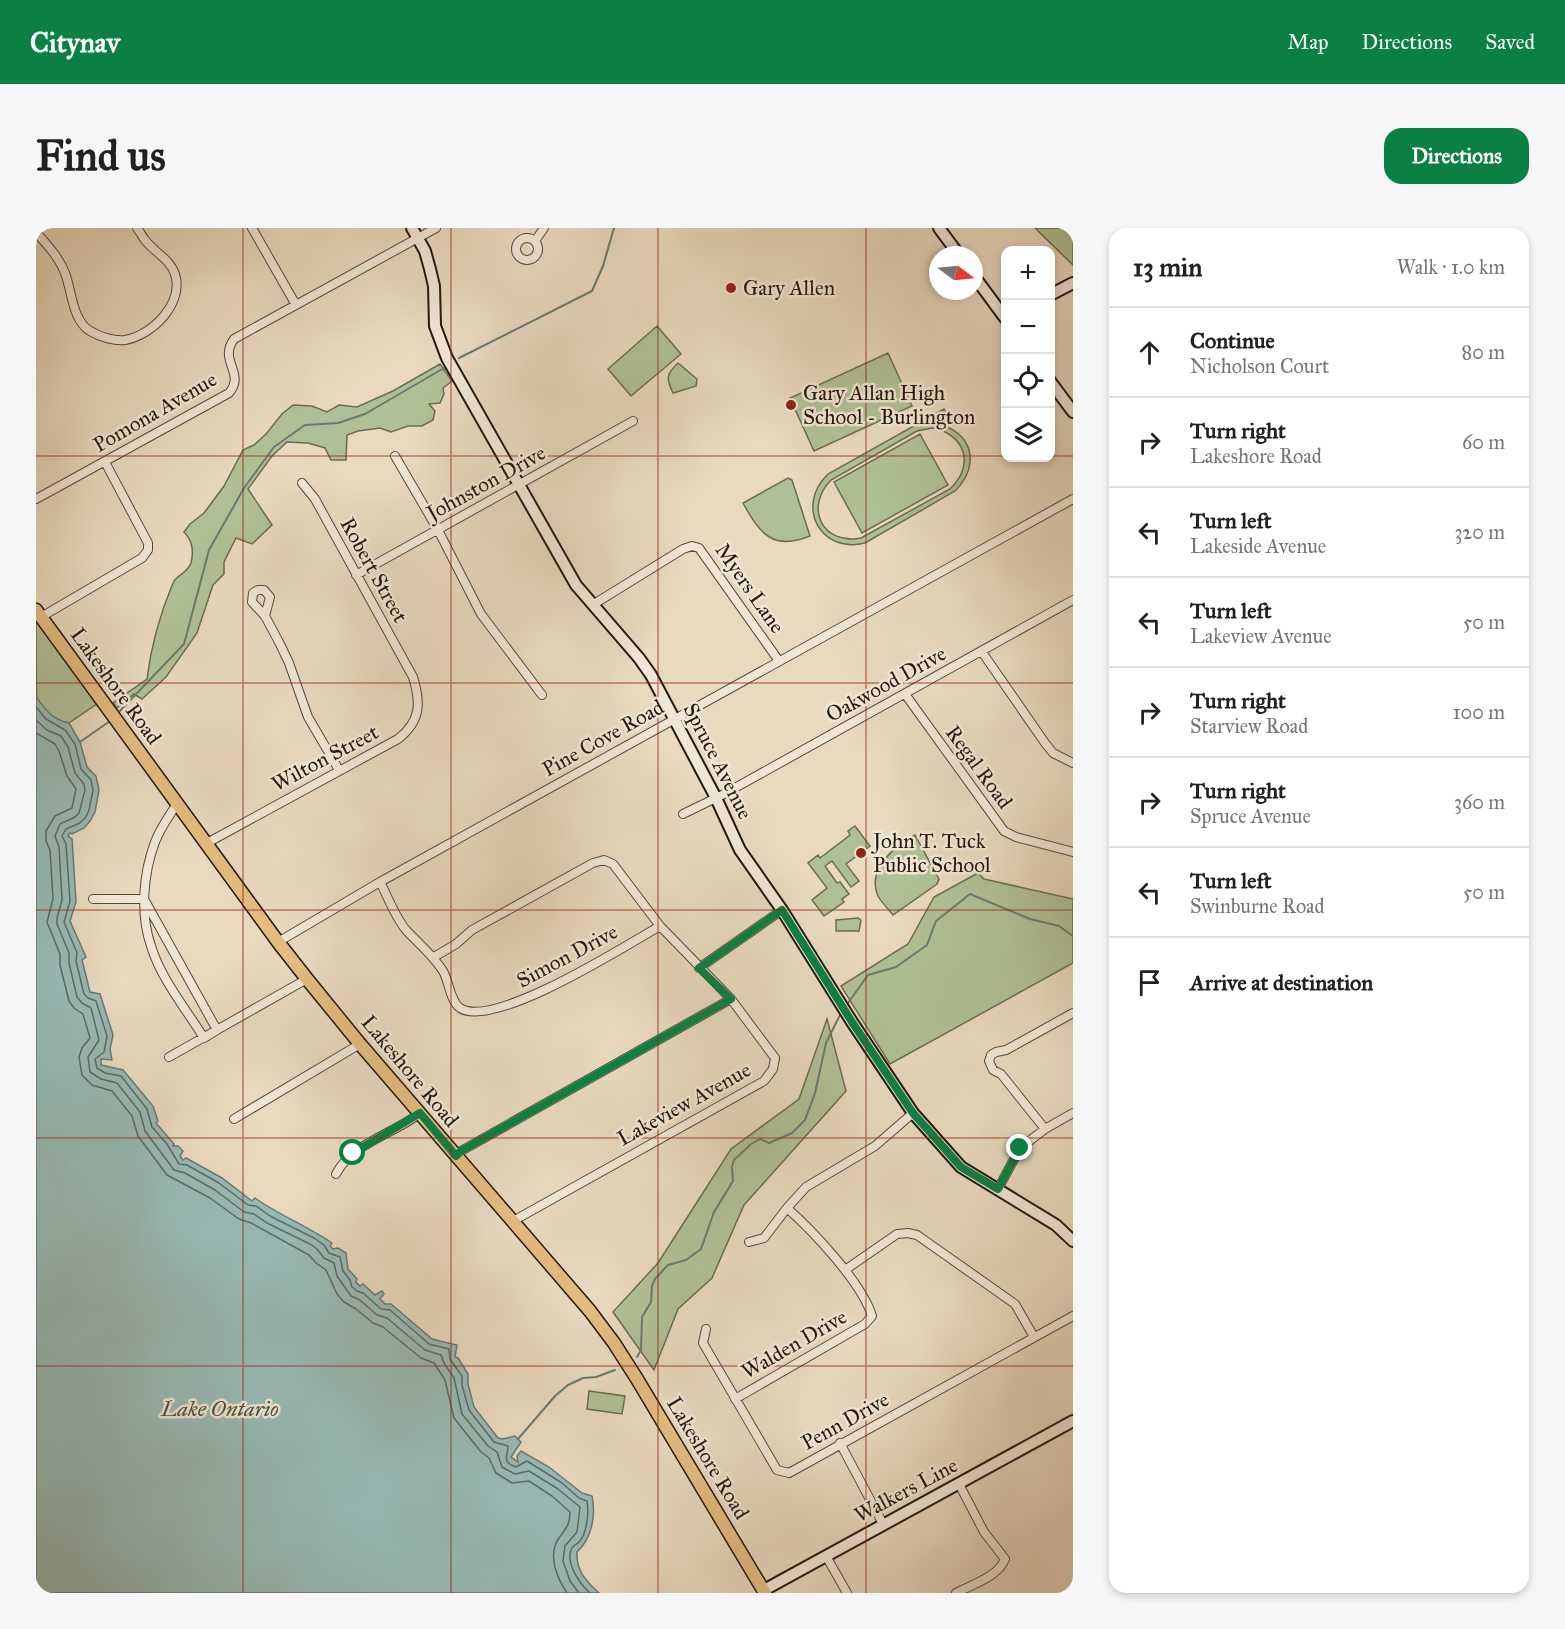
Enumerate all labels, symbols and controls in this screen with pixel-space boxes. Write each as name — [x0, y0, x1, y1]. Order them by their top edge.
text: Citynav — [30, 25, 120, 60]
text: Map — [1288, 29, 1329, 55]
text: Directions — [1362, 29, 1452, 55]
text: Saved — [1485, 29, 1535, 55]
button: Directions — [1384, 128, 1529, 184]
text: Find us — [36, 130, 166, 182]
north arrow — [929, 246, 983, 300]
map controls — [1001, 246, 1055, 462]
button: + — [1001, 246, 1055, 300]
text: 13 min — [1133, 251, 1202, 283]
text: Walk · 1.0 km — [1397, 255, 1505, 279]
place label: Gary Allen — [743, 275, 835, 301]
marker: Gary Allen — [724, 281, 738, 295]
button: − — [1001, 300, 1055, 354]
text: Continue — [1190, 327, 1275, 354]
icon: ahead — [1133, 336, 1166, 369]
text: 80 m — [1462, 340, 1505, 364]
button: locate — [1001, 354, 1055, 408]
text: Nicholson Court — [1190, 354, 1329, 378]
street label: Pomona Avenue — [89, 366, 222, 458]
place label: Gary Allan High School - Burlington — [803, 380, 975, 430]
marker: Gary Allan High School - Burlington — [784, 398, 798, 412]
button: layers — [1001, 408, 1055, 462]
text: Turn right — [1190, 417, 1286, 444]
icon: right — [1133, 426, 1166, 459]
text: 60 m — [1462, 430, 1505, 454]
street label: Johnston Drive — [420, 440, 550, 527]
text: Lakeshore Road — [1190, 444, 1322, 468]
text: Turn left — [1190, 507, 1272, 534]
street label: Robert Street — [334, 513, 414, 628]
icon: left — [1133, 516, 1166, 549]
text: 320 m — [1454, 520, 1505, 544]
text: Lakeside Avenue — [1190, 534, 1326, 558]
street label: Myers Lane — [710, 538, 791, 638]
text: Turn left — [1190, 597, 1272, 624]
icon: left — [1133, 606, 1166, 639]
text: 50 m — [1463, 610, 1505, 634]
street label: Lakeshore Road — [65, 622, 167, 750]
text: Lakeview Avenue — [1190, 624, 1331, 648]
street label: Oakwood Drive — [821, 640, 951, 728]
text: Turn right — [1190, 687, 1286, 714]
street label: Pine Cove Road — [538, 694, 669, 782]
icon: right — [1133, 696, 1166, 729]
street label: Spruce Avenue — [678, 699, 758, 824]
text: 100 m — [1453, 700, 1505, 724]
text: Starview Road — [1190, 714, 1308, 738]
street label: Wilton Street — [267, 719, 383, 797]
street label: Regal Road — [940, 720, 1018, 814]
text: Turn right — [1190, 777, 1286, 804]
icon: right — [1133, 786, 1166, 819]
text: 360 m — [1454, 790, 1505, 814]
text: Spruce Avenue — [1190, 804, 1311, 828]
place label: John T. Tuck Public School — [871, 828, 991, 878]
marker: John T. Tuck Public School — [854, 846, 868, 860]
text: Turn left — [1190, 867, 1272, 894]
icon: left — [1133, 876, 1166, 909]
text: 50 m — [1463, 880, 1505, 904]
text: Swinburne Road — [1190, 894, 1325, 918]
street label: Simon Drive — [512, 918, 622, 993]
icon: arrive — [1133, 966, 1166, 999]
text: Arrive at destination — [1190, 969, 1373, 996]
street label: Lakeshore Road — [356, 1010, 465, 1133]
street label: Lakeview Avenue — [613, 1057, 755, 1151]
route end — [1006, 1134, 1032, 1160]
route start — [339, 1139, 365, 1165]
street label: Walden Drive — [737, 1303, 851, 1385]
street label: Penn Drive — [797, 1386, 894, 1456]
street label: Lakeshore Road — [661, 1392, 755, 1524]
water label: Lake Ontario — [160, 1395, 279, 1422]
street label: Walkers Line — [850, 1452, 962, 1528]

